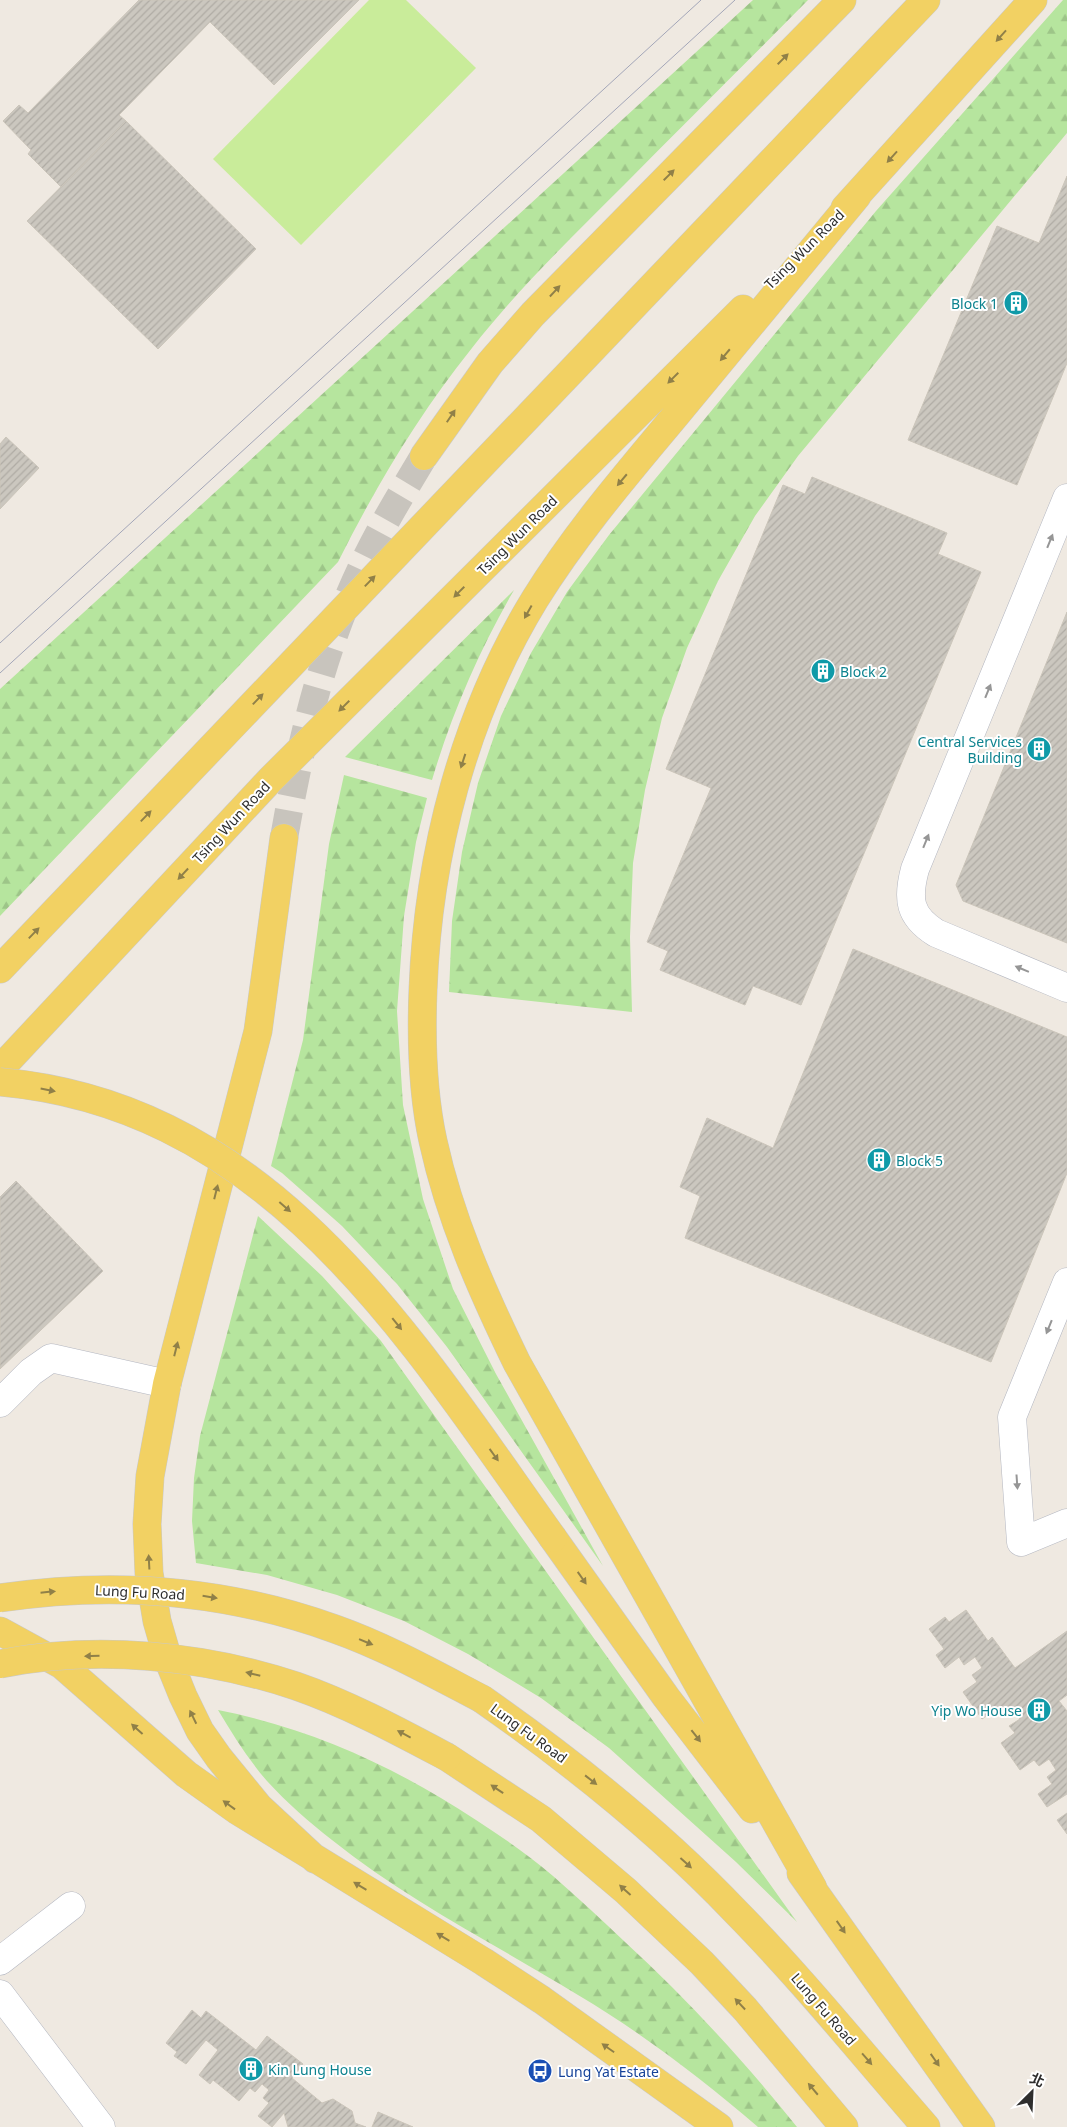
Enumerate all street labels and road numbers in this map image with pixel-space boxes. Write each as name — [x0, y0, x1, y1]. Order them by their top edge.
street label: Tsing Wun Road — [760, 205, 848, 293]
street label: Tsing Wun Road — [473, 491, 561, 579]
street label: Tsing Wun Road — [188, 777, 274, 867]
street label: Lung Fu Road — [95, 1580, 185, 1604]
street label: Lung Fu Road — [487, 1699, 571, 1767]
street label: Lung Fu Road — [787, 1969, 861, 2049]

